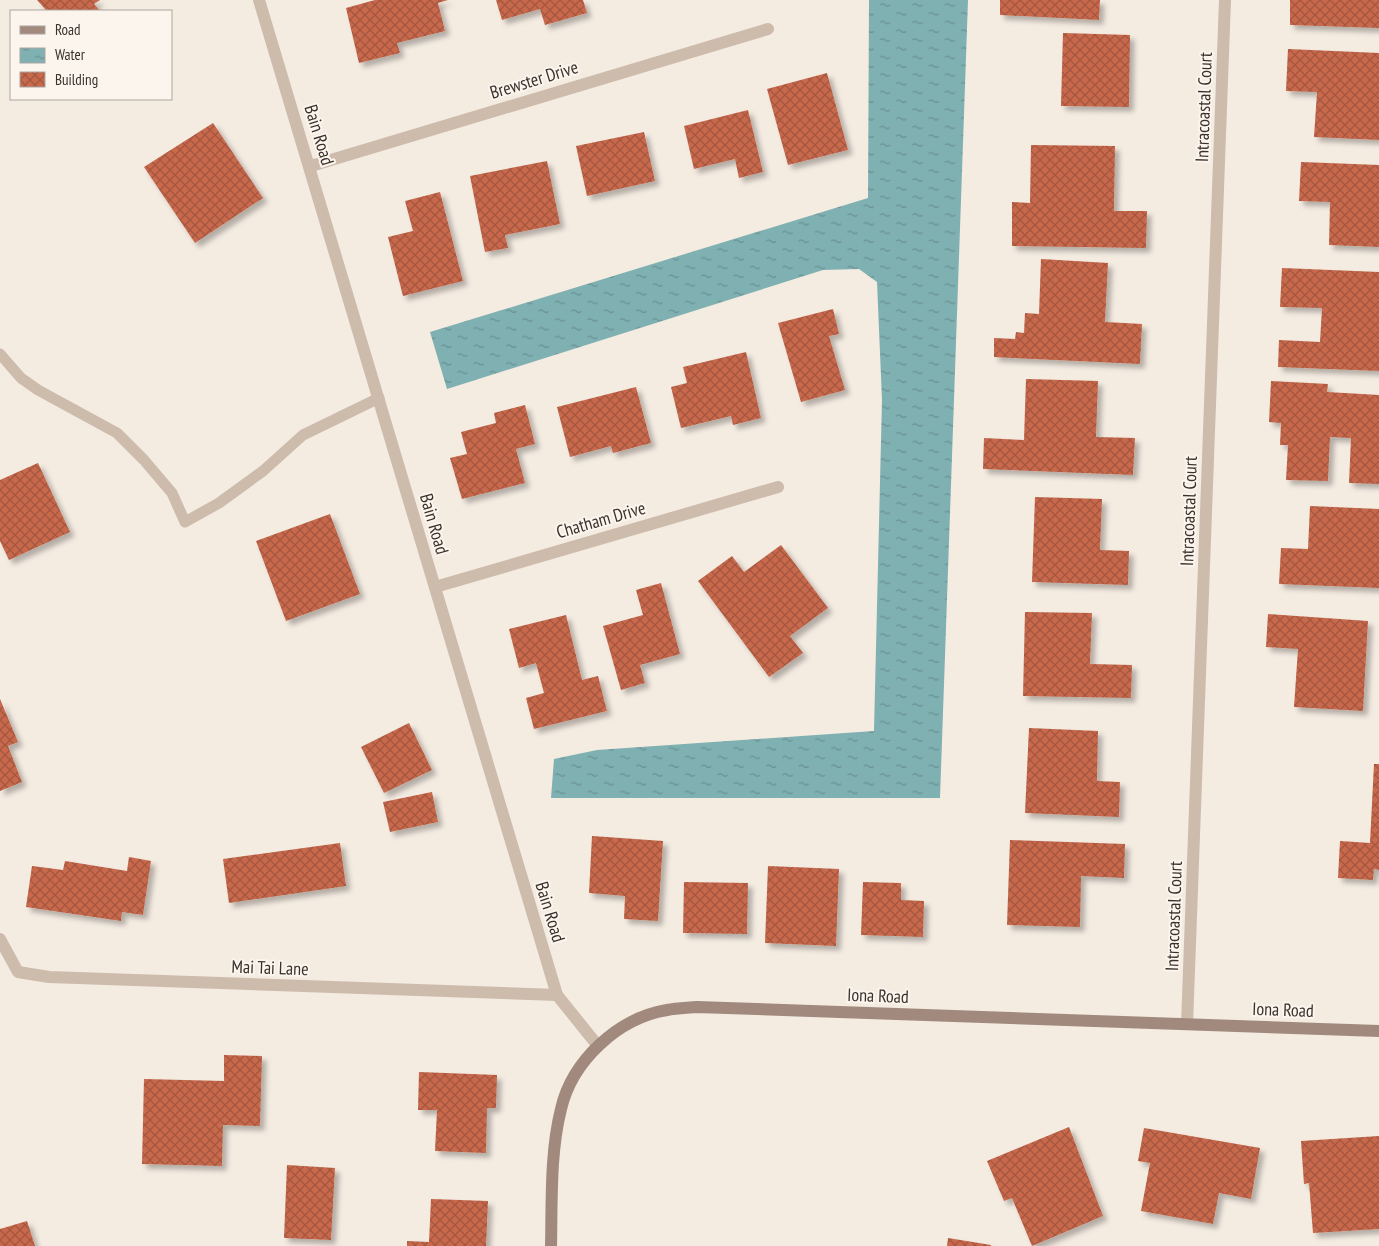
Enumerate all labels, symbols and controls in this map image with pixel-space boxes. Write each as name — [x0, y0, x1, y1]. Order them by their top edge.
legend — [10, 10, 172, 100]
text: Road — [55, 20, 81, 39]
text: Water — [55, 45, 86, 64]
street label: Intracoastal Court — [1190, 52, 1217, 162]
street label: Brewster Drive — [487, 55, 581, 104]
text: Building — [55, 70, 98, 89]
street label: Bain Road — [299, 102, 340, 168]
street label: Intracoastal Court — [1175, 456, 1202, 566]
street label: Bain Road — [415, 491, 454, 557]
street label: Chatham Drive — [554, 496, 648, 543]
street label: Intracoastal Court — [1160, 861, 1187, 971]
street label: Bain Road — [530, 879, 571, 945]
street label: Mai Tai Lane — [231, 955, 309, 980]
street label: Iona Road — [847, 983, 909, 1008]
street label: Iona Road — [1252, 997, 1314, 1022]

